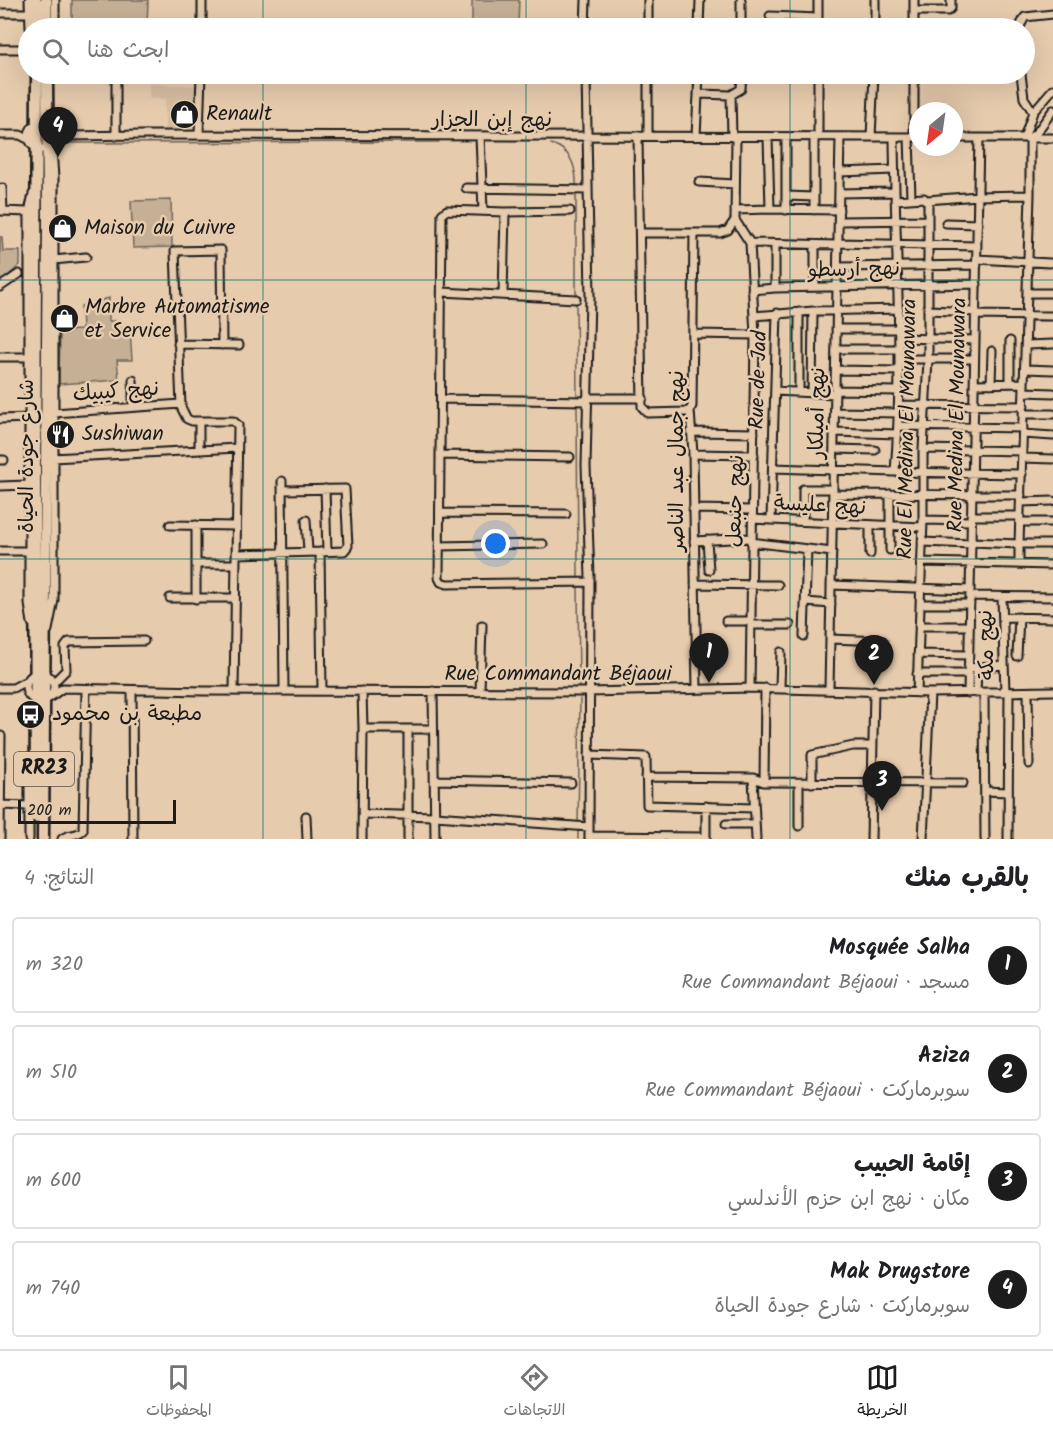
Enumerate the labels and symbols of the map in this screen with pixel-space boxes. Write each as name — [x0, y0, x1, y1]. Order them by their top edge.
shop icon: Renault — [169, 98, 201, 130]
place label: Renault — [206, 98, 273, 131]
north arrow — [909, 102, 963, 156]
street label: نهج إبن الجزار — [430, 104, 552, 137]
pin: 4 — [38, 108, 78, 157]
shop icon: Maison du Cuivre — [47, 212, 79, 244]
place label: Maison du Cuivre — [84, 212, 236, 245]
street label: نهج أرسطو — [807, 253, 900, 287]
place label: Marbre Automatisme et Service — [85, 291, 270, 348]
street label: Rue Medina El Mounawara — [939, 297, 977, 533]
street label: Rue El Medina El Mounawara — [889, 298, 927, 560]
shop icon: Marbre Automatisme et Service — [48, 303, 80, 335]
street label: Rue de Jad — [741, 330, 777, 430]
street label: نهج أميلكار — [801, 367, 835, 461]
street label: نهج جمال عبد الناصر — [661, 370, 694, 554]
street label: نهج كيبيك — [72, 373, 160, 411]
street label: شارع جودة الحياة — [11, 379, 44, 533]
restaurant icon: Sushiwan — [45, 418, 77, 450]
place label: Sushiwan — [82, 418, 164, 451]
street label: نهج حنبعل — [718, 454, 754, 548]
street label: نهج عليسة — [773, 487, 867, 525]
your location — [481, 529, 510, 558]
street label: نهج مكة — [969, 609, 1005, 681]
pin: 1 — [690, 634, 728, 683]
pin: 2 — [854, 636, 894, 685]
street label: Rue Commandant Béjaoui — [444, 658, 673, 691]
bus stop icon: مطبعة بن محمود — [15, 698, 47, 730]
place label: مطبعة بن محمود — [52, 698, 202, 731]
road number: RR23 — [14, 752, 74, 786]
pin: 3 — [862, 762, 902, 811]
scale bar — [18, 797, 176, 824]

